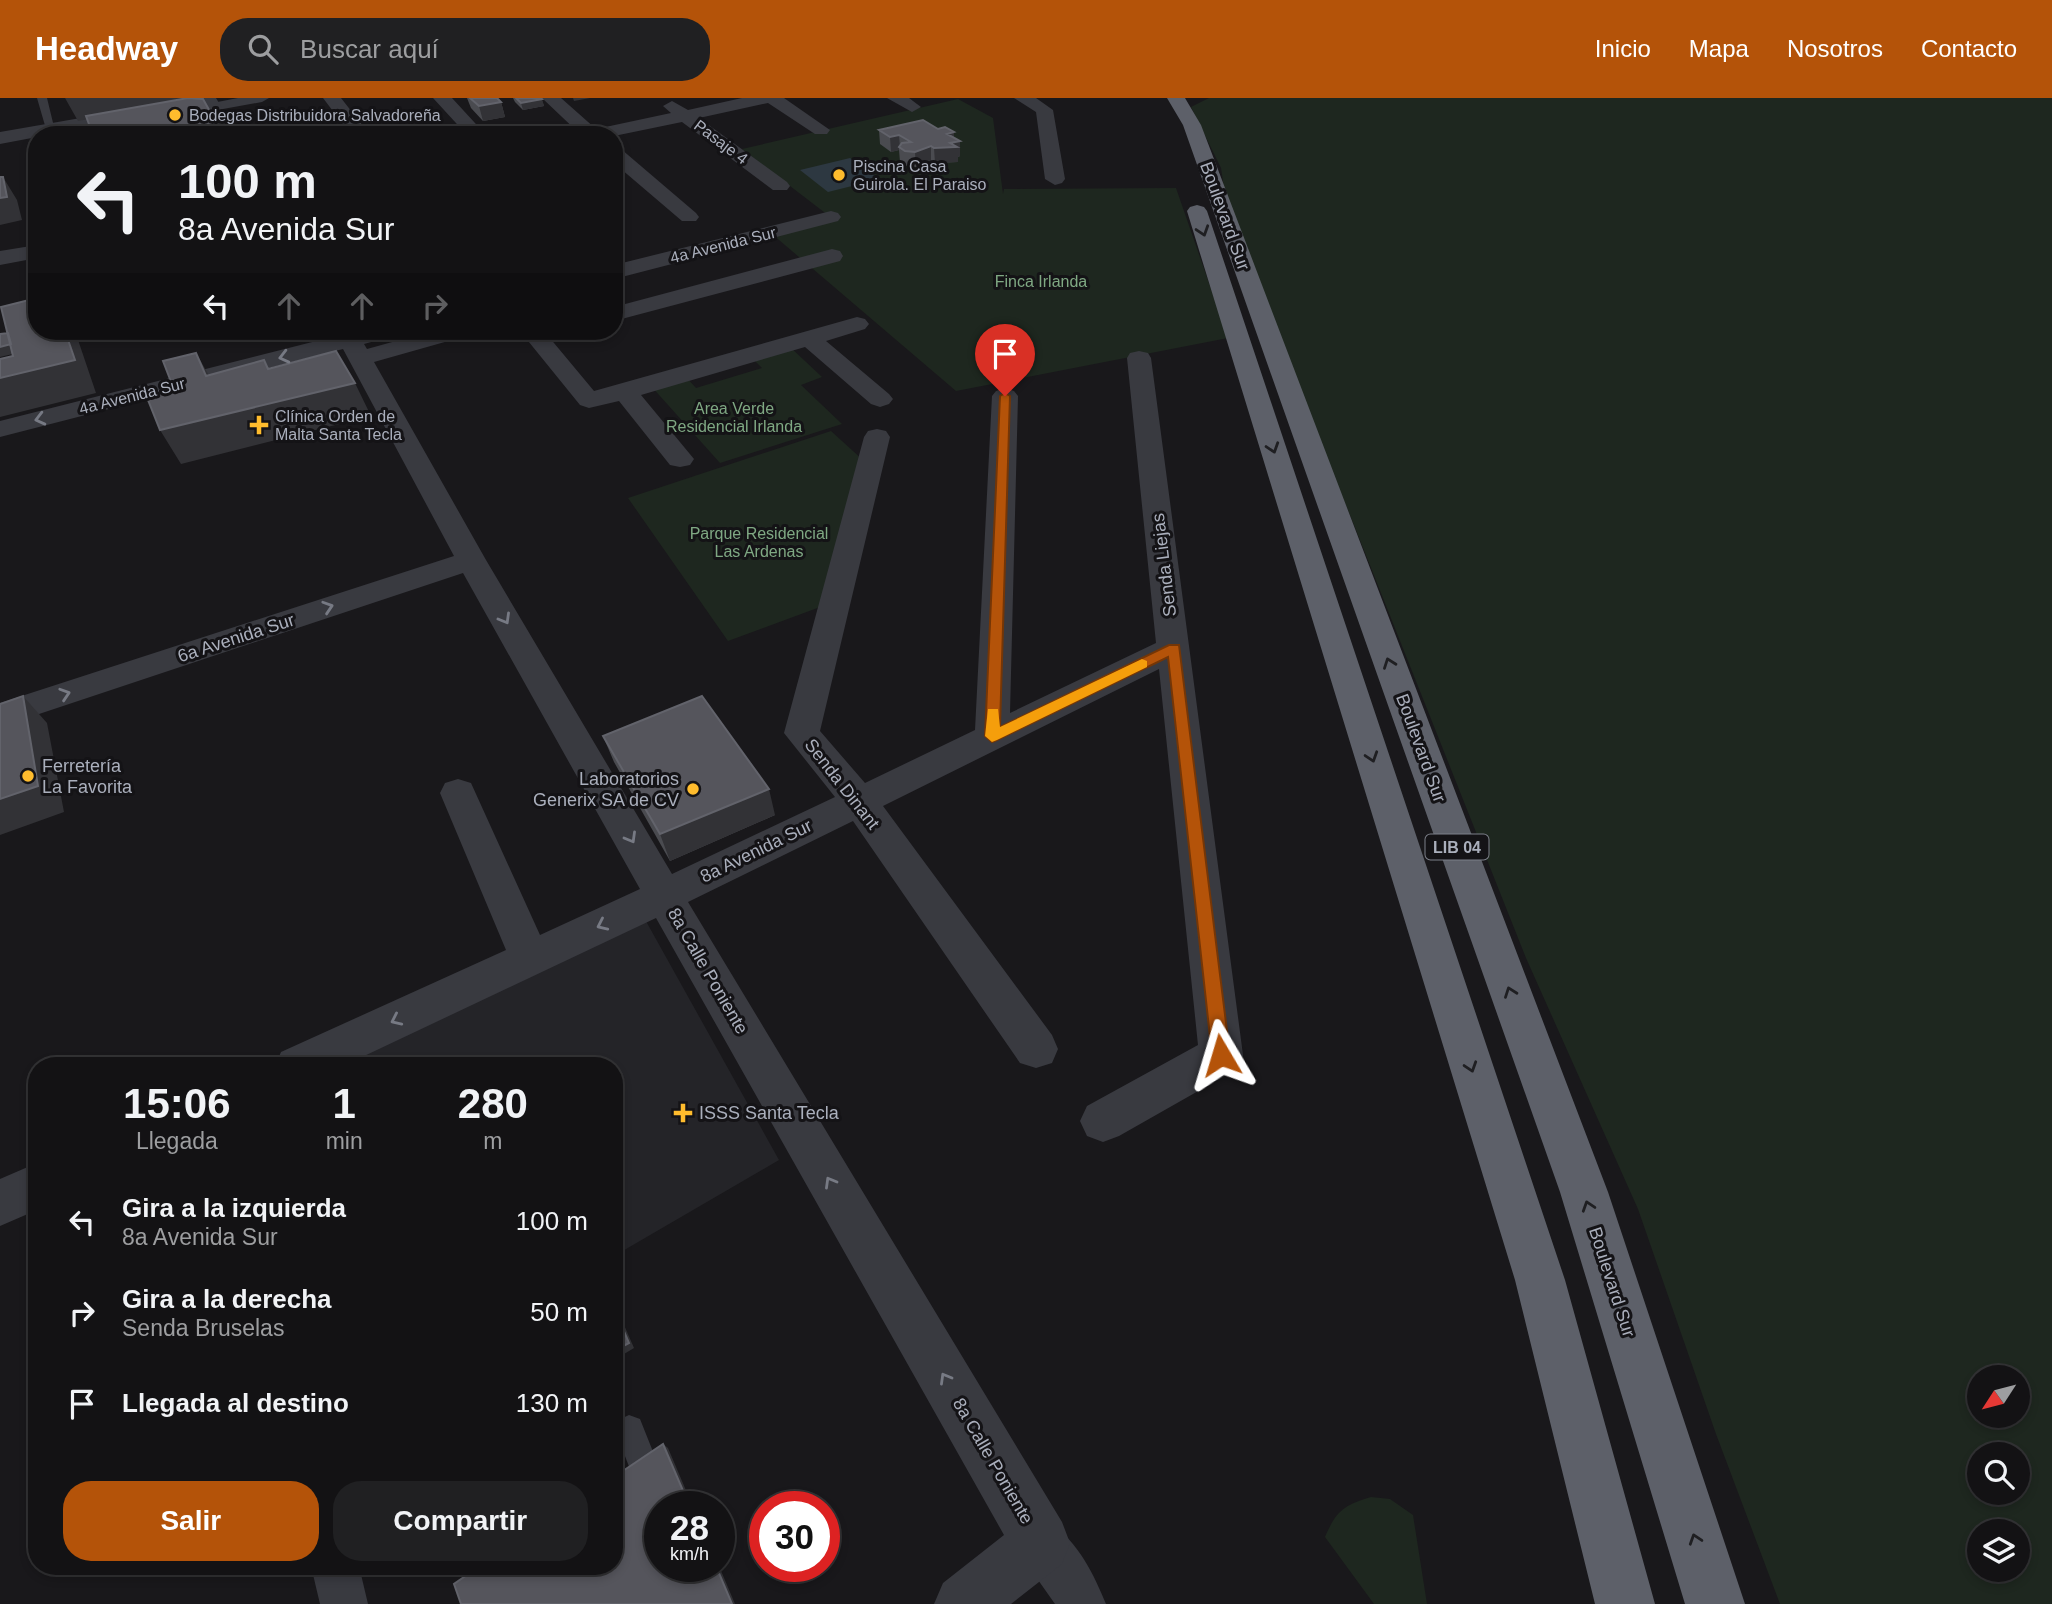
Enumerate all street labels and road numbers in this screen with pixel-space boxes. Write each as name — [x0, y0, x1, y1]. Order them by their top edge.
street label: Pasaje 4 — [691, 116, 751, 168]
street label: Boulevard Sur — [1196, 159, 1254, 273]
street label: 4a Avenida Sur — [668, 223, 778, 266]
street label: 4a Avenida Sur — [77, 374, 187, 417]
street label: Senda Liejas — [1148, 512, 1180, 618]
street label: 6a Avenida Sur — [175, 610, 297, 666]
street label: Boulevard Sur — [1392, 691, 1450, 805]
street label: Senda Dinant — [801, 735, 883, 833]
street label: 8a Avenida Sur — [697, 815, 815, 887]
road number: LIB 04 — [1426, 834, 1488, 860]
street label: 8a Calle Poniente — [664, 904, 752, 1038]
street label: Boulevard Sur — [1585, 1225, 1639, 1339]
street label: 8a Calle Poniente — [949, 1394, 1037, 1528]

